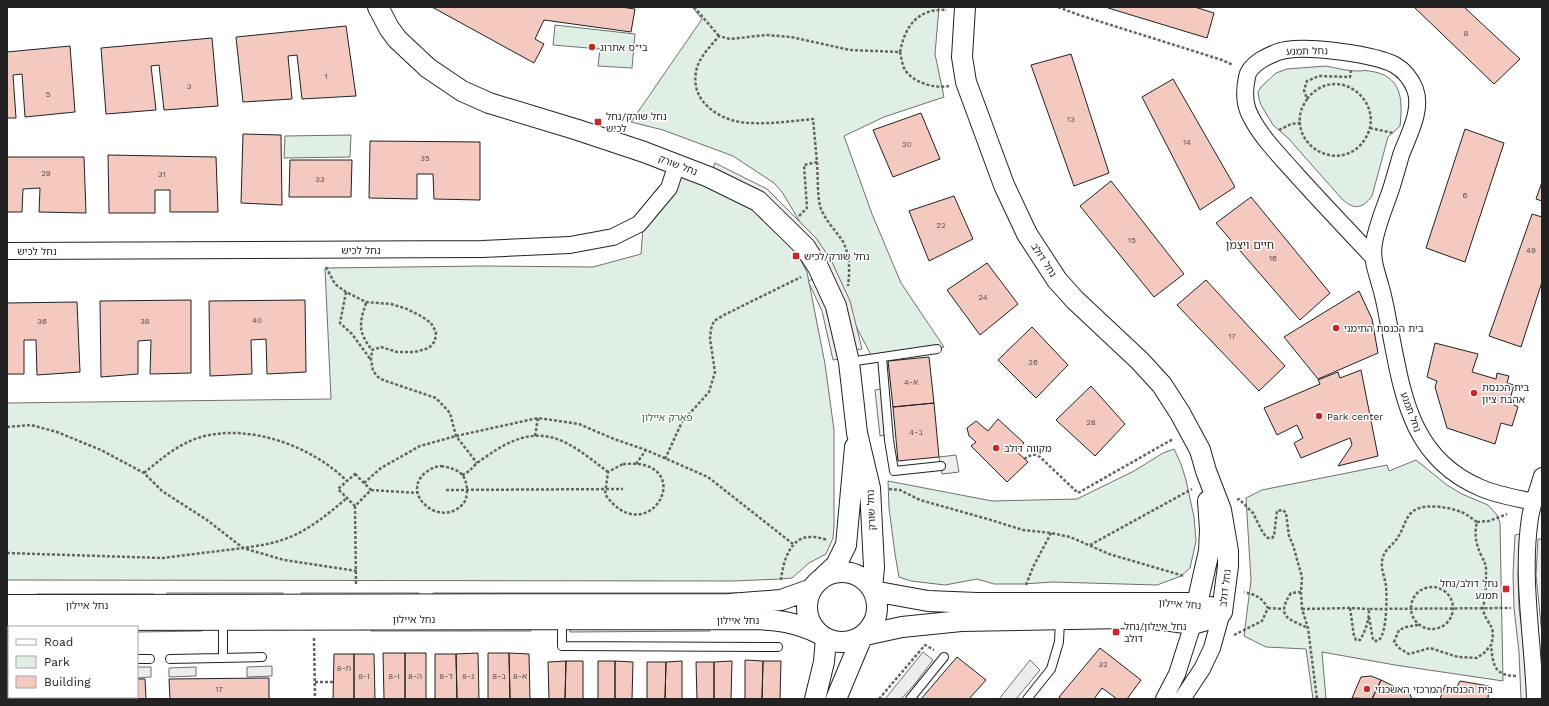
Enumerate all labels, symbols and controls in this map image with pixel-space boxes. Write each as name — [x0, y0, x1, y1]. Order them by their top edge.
house number: 8 — [1464, 29, 1469, 38]
marker: בי"ס אתרוג — [587, 42, 597, 52]
place label: בי"ס אתרוג — [600, 42, 648, 53]
street label: נחל תמנע — [1286, 45, 1328, 57]
house number: 1 — [324, 72, 328, 81]
house number: 3 — [187, 82, 192, 91]
house number: 5 — [46, 90, 51, 99]
place label: נחל שורק/נחל לכיש — [606, 111, 667, 134]
house number: 13 — [1067, 115, 1075, 124]
marker: נחל שורק/נחל לכיש — [593, 117, 603, 127]
house number: 14 — [1183, 138, 1191, 147]
house number: 20 — [902, 140, 912, 149]
street label: נחל שורק — [657, 153, 699, 178]
house number: 35 — [420, 154, 430, 163]
house number: 29 — [41, 169, 51, 178]
house number: 31 — [158, 170, 166, 179]
house number: 33 — [315, 175, 325, 184]
house number: 6 — [1463, 191, 1468, 200]
house number: 22 — [936, 221, 946, 230]
house number: 15 — [1128, 236, 1136, 245]
district label: חיים ויצמן — [1226, 239, 1274, 252]
street label: נחל דולב — [1029, 241, 1059, 279]
street label: נחל לכיש — [341, 245, 381, 256]
street label: נחל לכיש — [17, 246, 57, 257]
house number: 49 — [1526, 246, 1536, 255]
marker: נחל שורק/לכיש — [791, 251, 801, 261]
place label: נחל שורק/לכיש — [804, 251, 870, 262]
house number: 16 — [1269, 254, 1277, 263]
house number: 24 — [978, 293, 988, 302]
house number: 40 — [252, 316, 262, 325]
house number: 36 — [37, 317, 47, 326]
house number: 38 — [140, 317, 150, 326]
marker: בית הכנסת התימני — [1331, 323, 1341, 333]
place label: בית הכנסת התימני — [1344, 323, 1424, 334]
house number: 17 — [1228, 332, 1236, 341]
house number: 26 — [1028, 358, 1038, 367]
house number: 4-א — [904, 378, 918, 387]
place label: בית הכנסת אהבת ציון — [1482, 382, 1530, 405]
marker: בית הכנסת אהבת ציון — [1469, 388, 1479, 398]
street label: נחל תמנע — [1399, 390, 1423, 434]
marker: Park center — [1314, 411, 1324, 421]
place label: Park center — [1327, 411, 1383, 422]
park label: פארק איילון — [642, 412, 692, 423]
house number: 28 — [1086, 418, 1096, 427]
house number: 4-ב — [909, 428, 923, 437]
marker: מקווה דולב — [991, 443, 1001, 453]
place label: מקווה דולב — [1004, 443, 1052, 454]
street label: נחל שורק — [864, 489, 878, 531]
street label: נחל דולב — [1217, 568, 1233, 608]
place label: נחל דולב/נחל תמנע — [1440, 578, 1498, 601]
marker: נחל דולב/נחל תמנע — [1501, 584, 1511, 594]
street label: נחל איילון — [1158, 597, 1202, 611]
street label: נחל איילון — [66, 600, 108, 611]
street label: נחל איילון — [393, 614, 435, 625]
street label: נחל איילון — [717, 615, 759, 626]
place label: נחל איילון/נחל דולב — [1124, 621, 1187, 644]
legend — [8, 626, 138, 698]
marker: נחל איילון/נחל דולב — [1111, 627, 1121, 637]
text: Road — [44, 635, 73, 649]
text: Park — [44, 655, 70, 669]
house number: 32 — [1098, 660, 1108, 669]
house number: 8-ח — [337, 664, 351, 673]
house number: 8-ז — [358, 672, 370, 681]
house number: 8-ו — [388, 672, 400, 681]
house number: 8-ה — [408, 672, 422, 681]
house number: 8-ד — [439, 672, 453, 681]
house number: 8-ג — [462, 672, 474, 681]
house number: 8-ב — [492, 672, 506, 681]
house number: 8-א — [513, 672, 527, 681]
text: Building — [44, 675, 91, 689]
marker: בית הכנסת המרכזי האשכנזי — [1362, 684, 1372, 694]
place label: בית הכנסת המרכזי האשכנזי — [1375, 684, 1493, 695]
house number: 17 — [215, 685, 223, 694]

